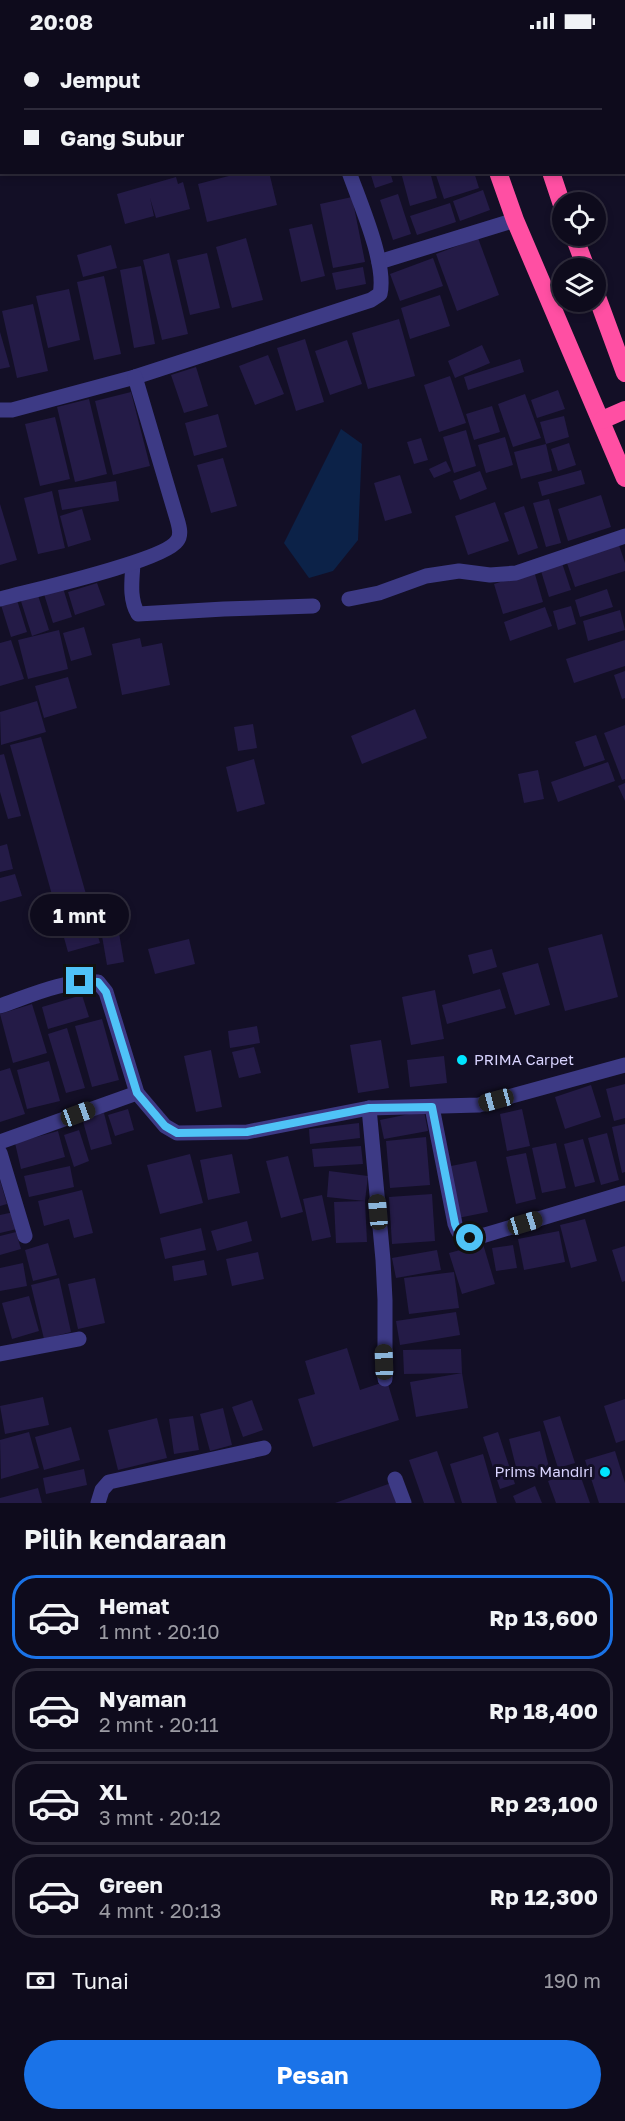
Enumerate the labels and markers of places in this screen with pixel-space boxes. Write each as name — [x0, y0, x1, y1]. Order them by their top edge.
place label: PRIMA Carpet — [474, 1050, 574, 1068]
marker: PRIMA Carpet — [455, 1053, 469, 1067]
place label: Prims Mandiri — [495, 1462, 593, 1480]
marker: Prims Mandiri — [598, 1465, 612, 1479]

